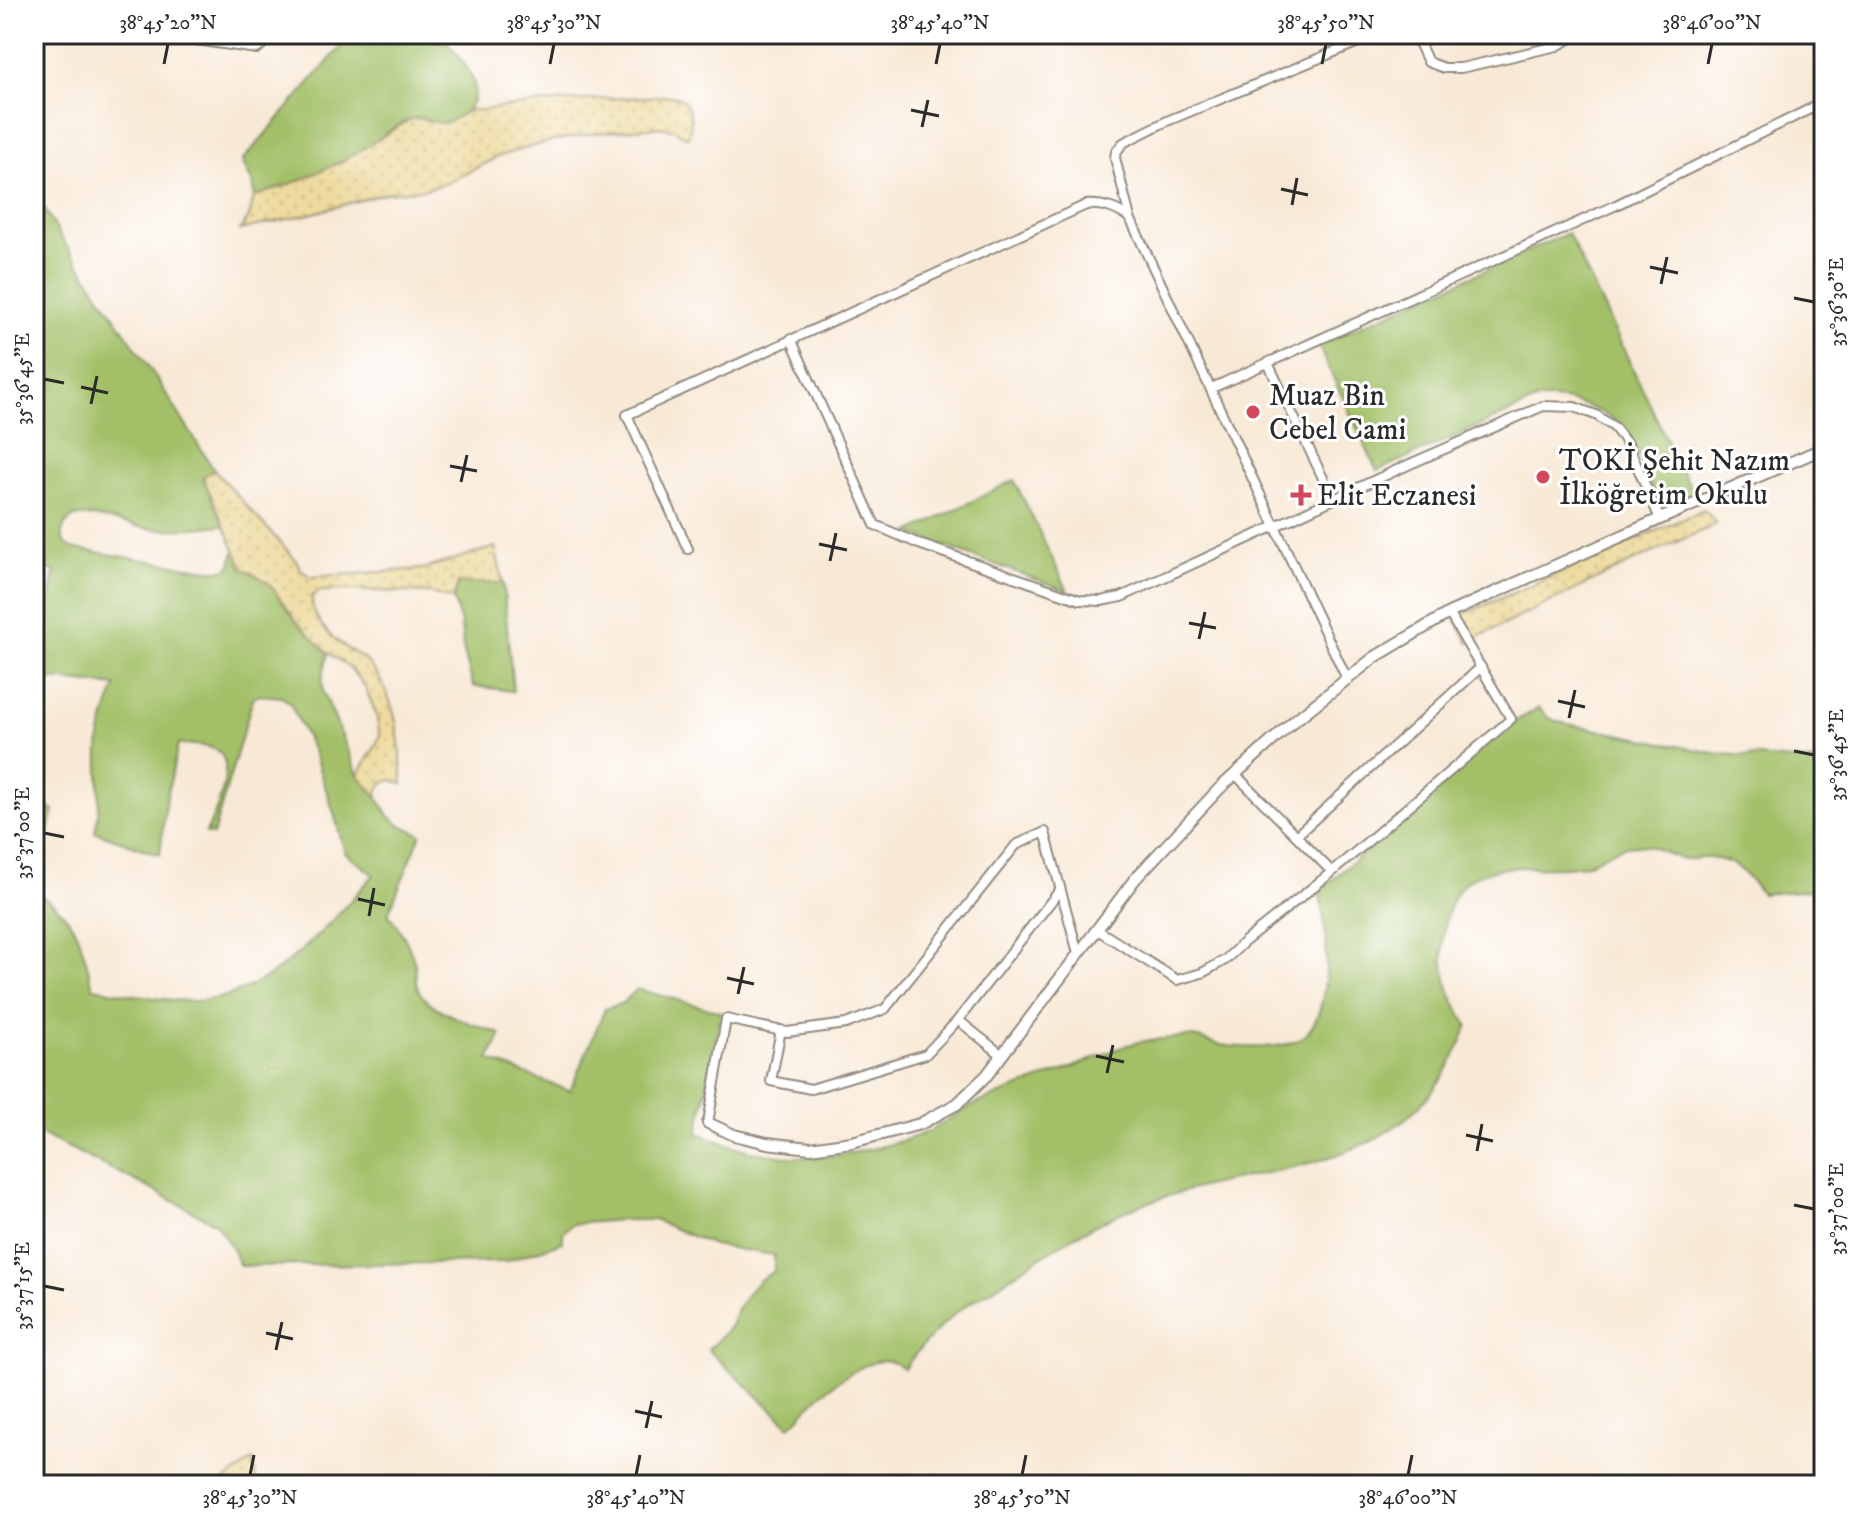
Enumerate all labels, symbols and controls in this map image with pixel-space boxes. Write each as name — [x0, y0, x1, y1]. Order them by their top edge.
text: 38°45'20"N — [119, 11, 217, 36]
text: 38°45'30"N — [507, 11, 601, 36]
text: 38°45'40"N — [891, 11, 989, 36]
text: 38°45'50"N — [1277, 11, 1375, 36]
text: 38°46'00"N — [1663, 11, 1761, 36]
text: 35°36'30"E — [1825, 257, 1850, 347]
text: 35°36'45"E — [11, 333, 36, 425]
place label: Muaz Bin Cebel Cami — [1269, 378, 1406, 449]
marker: Muaz Bin Cebel Cami — [1244, 403, 1262, 421]
place label: TOKİ Şehit Nazım İlköğretim Okulu — [1559, 442, 1790, 514]
marker: TOKİ Şehit Nazım İlköğretim Okulu — [1534, 468, 1552, 486]
place label: Elit Eczanesi — [1317, 478, 1477, 515]
marker: Elit Eczanesi — [1292, 486, 1310, 504]
text: 35°36'45"E — [1825, 709, 1850, 801]
text: 35°37'00"E — [11, 787, 36, 879]
text: 35°37'00"E — [1825, 1163, 1850, 1255]
text: 35°37'15"E — [11, 1242, 36, 1330]
text: 38°45'30"N — [203, 1486, 297, 1511]
text: 38°45'40"N — [587, 1486, 685, 1511]
text: 38°45'50"N — [973, 1486, 1071, 1511]
text: 38°46'00"N — [1359, 1486, 1457, 1511]

